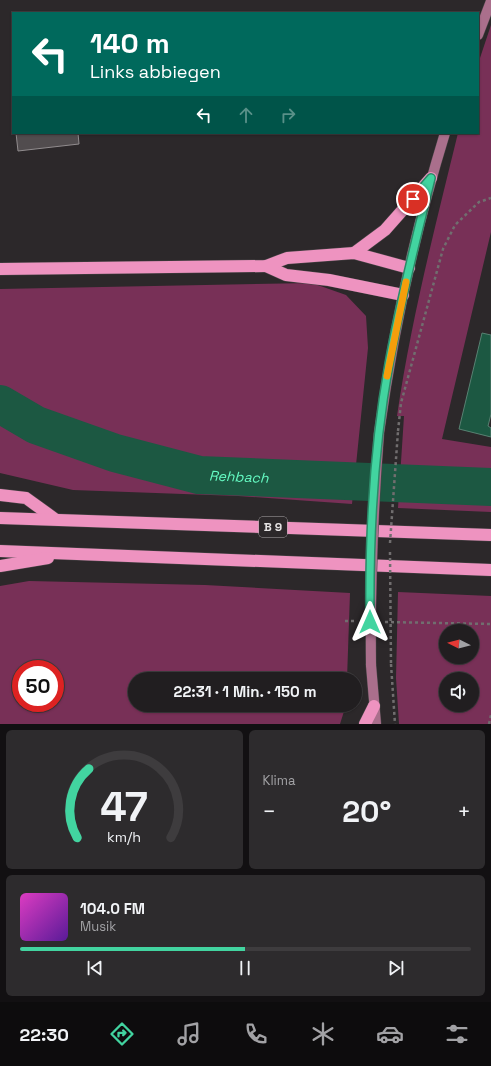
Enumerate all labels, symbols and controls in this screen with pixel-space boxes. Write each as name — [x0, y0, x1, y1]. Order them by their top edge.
text: 140 m — [90, 25, 170, 61]
icon: left — [24, 28, 76, 80]
text: Links abbiegen — [90, 60, 221, 83]
icon: left — [193, 104, 215, 126]
icon: ahead — [235, 104, 257, 126]
icon: right — [277, 104, 299, 126]
pin — [396, 182, 430, 216]
icon: arrive — [402, 188, 424, 210]
water label: Rehbach — [208, 466, 269, 487]
road number: B 9 — [259, 517, 287, 537]
position arrow — [349, 601, 391, 643]
north arrow — [439, 624, 479, 664]
map controls — [439, 624, 479, 712]
speed limit sign: 50 — [12, 660, 64, 712]
button: sound — [439, 672, 479, 712]
text: 22:31 · 1 Min. · 150 m — [174, 682, 316, 701]
text: Klima — [263, 772, 295, 789]
text: 47 — [100, 779, 148, 832]
text: 20° — [342, 792, 391, 831]
text: − — [263, 797, 276, 825]
text: + — [457, 797, 471, 825]
text: km/h — [107, 827, 141, 845]
text: 104.0 FM — [80, 899, 145, 918]
text: Musik — [80, 918, 116, 935]
icon: previous — [84, 957, 106, 979]
icon: pause — [234, 957, 256, 979]
icon: next — [385, 957, 407, 979]
icon: directions — [108, 1020, 136, 1048]
icon: music — [175, 1020, 203, 1048]
icon: phone — [242, 1020, 270, 1048]
icon: climate — [309, 1020, 337, 1048]
icon: car — [376, 1020, 404, 1048]
icon: filters — [443, 1020, 471, 1048]
text: 22:30 — [20, 1023, 69, 1046]

